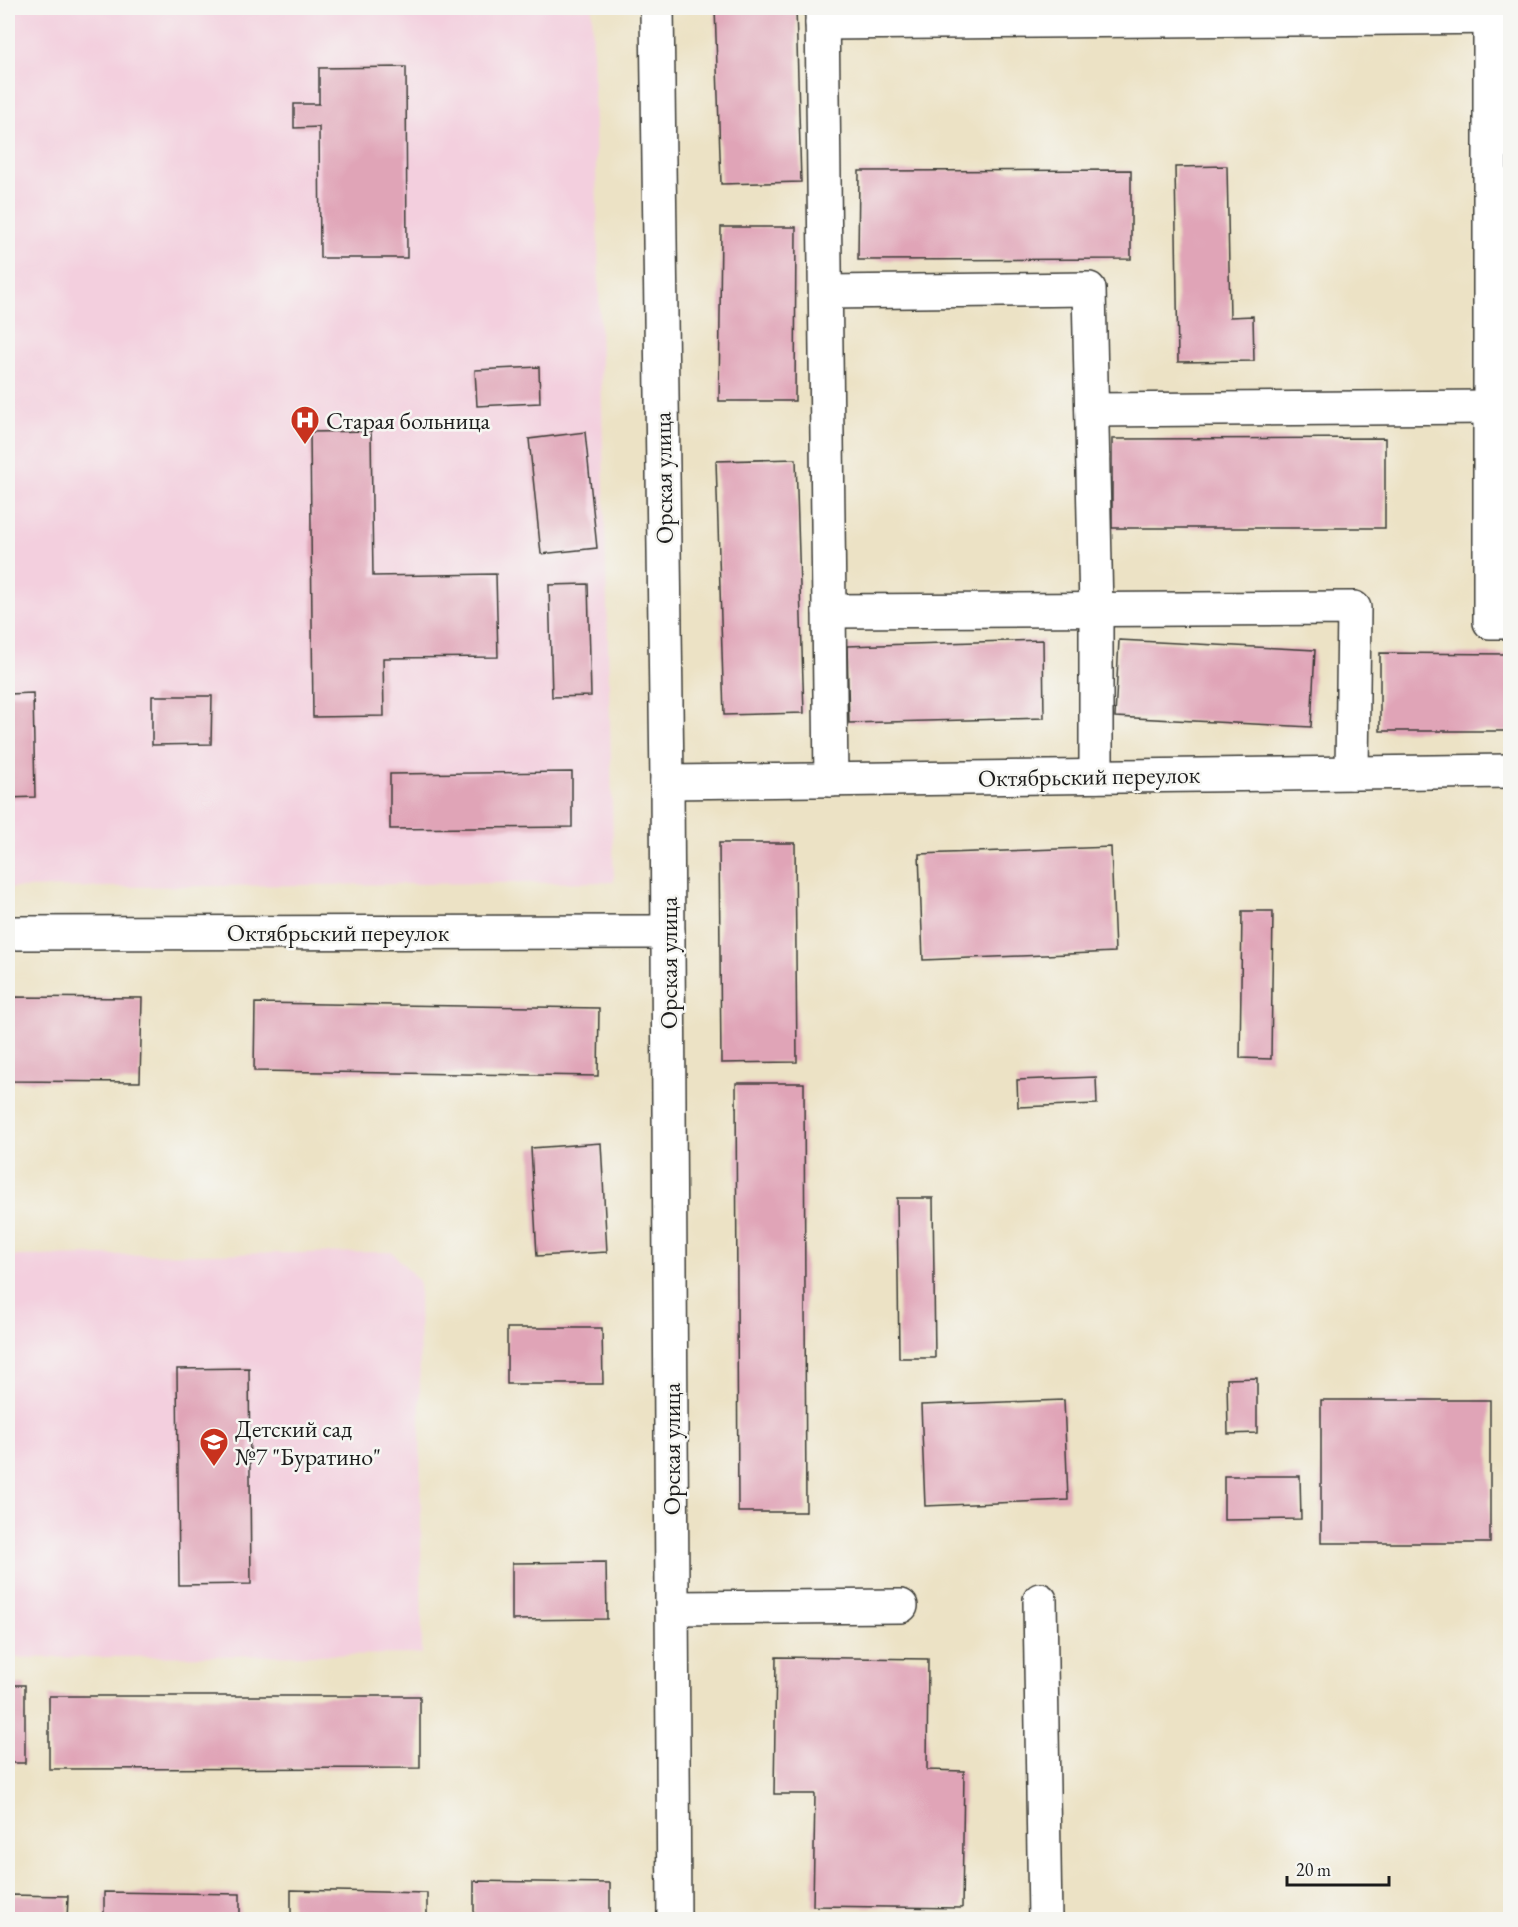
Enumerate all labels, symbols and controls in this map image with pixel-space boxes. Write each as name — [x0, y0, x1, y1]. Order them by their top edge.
hospital icon: Старая больница — [289, 404, 321, 446]
place label: Старая больница — [326, 405, 491, 436]
street label: Орская улица — [646, 411, 680, 544]
street label: Октябрьский переулок — [978, 759, 1201, 793]
street label: Орская улица — [653, 896, 684, 1029]
street label: Октябрьский переулок — [227, 917, 450, 948]
street label: Орская улица — [656, 1382, 687, 1515]
place label: Детский сад №7 "Буратино" — [235, 1413, 381, 1472]
school or university icon: Детский сад №7 "Буратино" — [198, 1426, 230, 1468]
scale bar — [1287, 1849, 1389, 1887]
text: 20 m — [1296, 1858, 1331, 1881]

